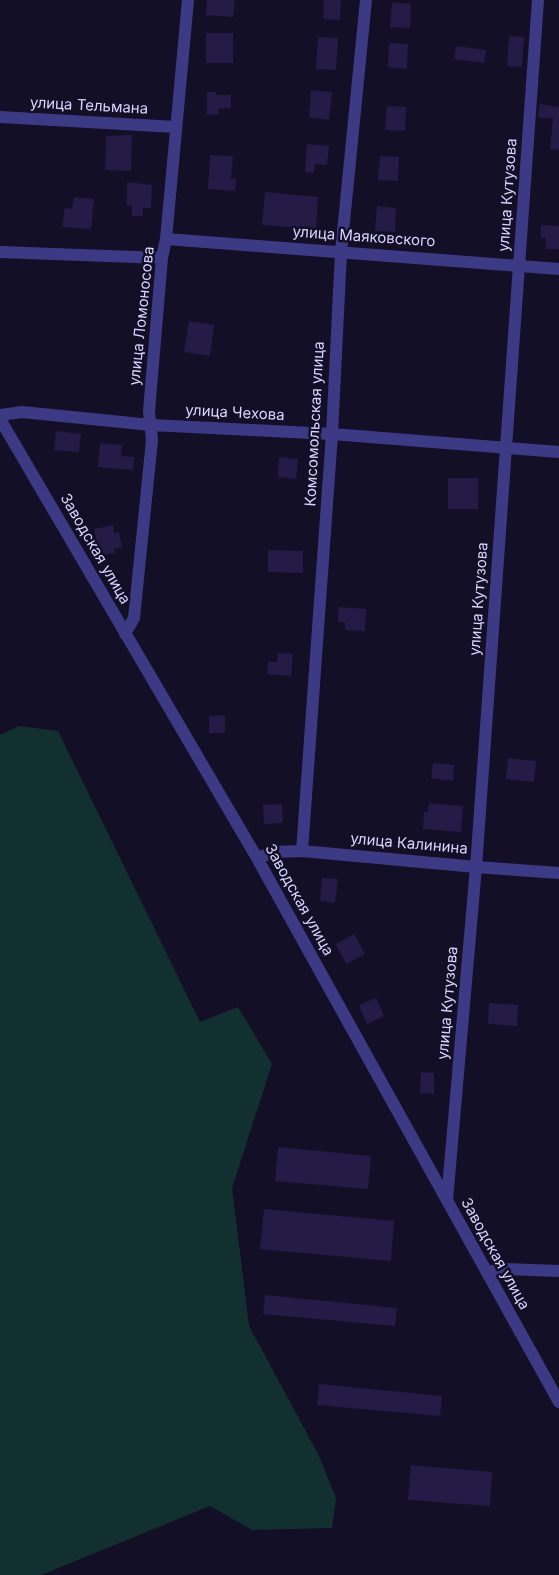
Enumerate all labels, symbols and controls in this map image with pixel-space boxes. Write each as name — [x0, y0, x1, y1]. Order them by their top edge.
street label: улица Тельмана — [29, 94, 149, 118]
street label: улица Кутузова — [495, 138, 521, 252]
street label: улица Маяковского — [292, 223, 436, 251]
street label: улица Ломоносова — [126, 245, 158, 387]
street label: Комсомольская улица — [302, 341, 328, 507]
street label: улица Чехова — [185, 401, 285, 425]
street label: Заводская улица — [56, 490, 134, 608]
street label: улица Кутузова — [466, 542, 492, 656]
street label: улица Калинина — [350, 830, 468, 858]
street label: Заводская улица — [261, 841, 337, 959]
street label: улица Кутузова — [434, 946, 462, 1060]
street label: Заводская улица — [457, 1195, 533, 1313]

